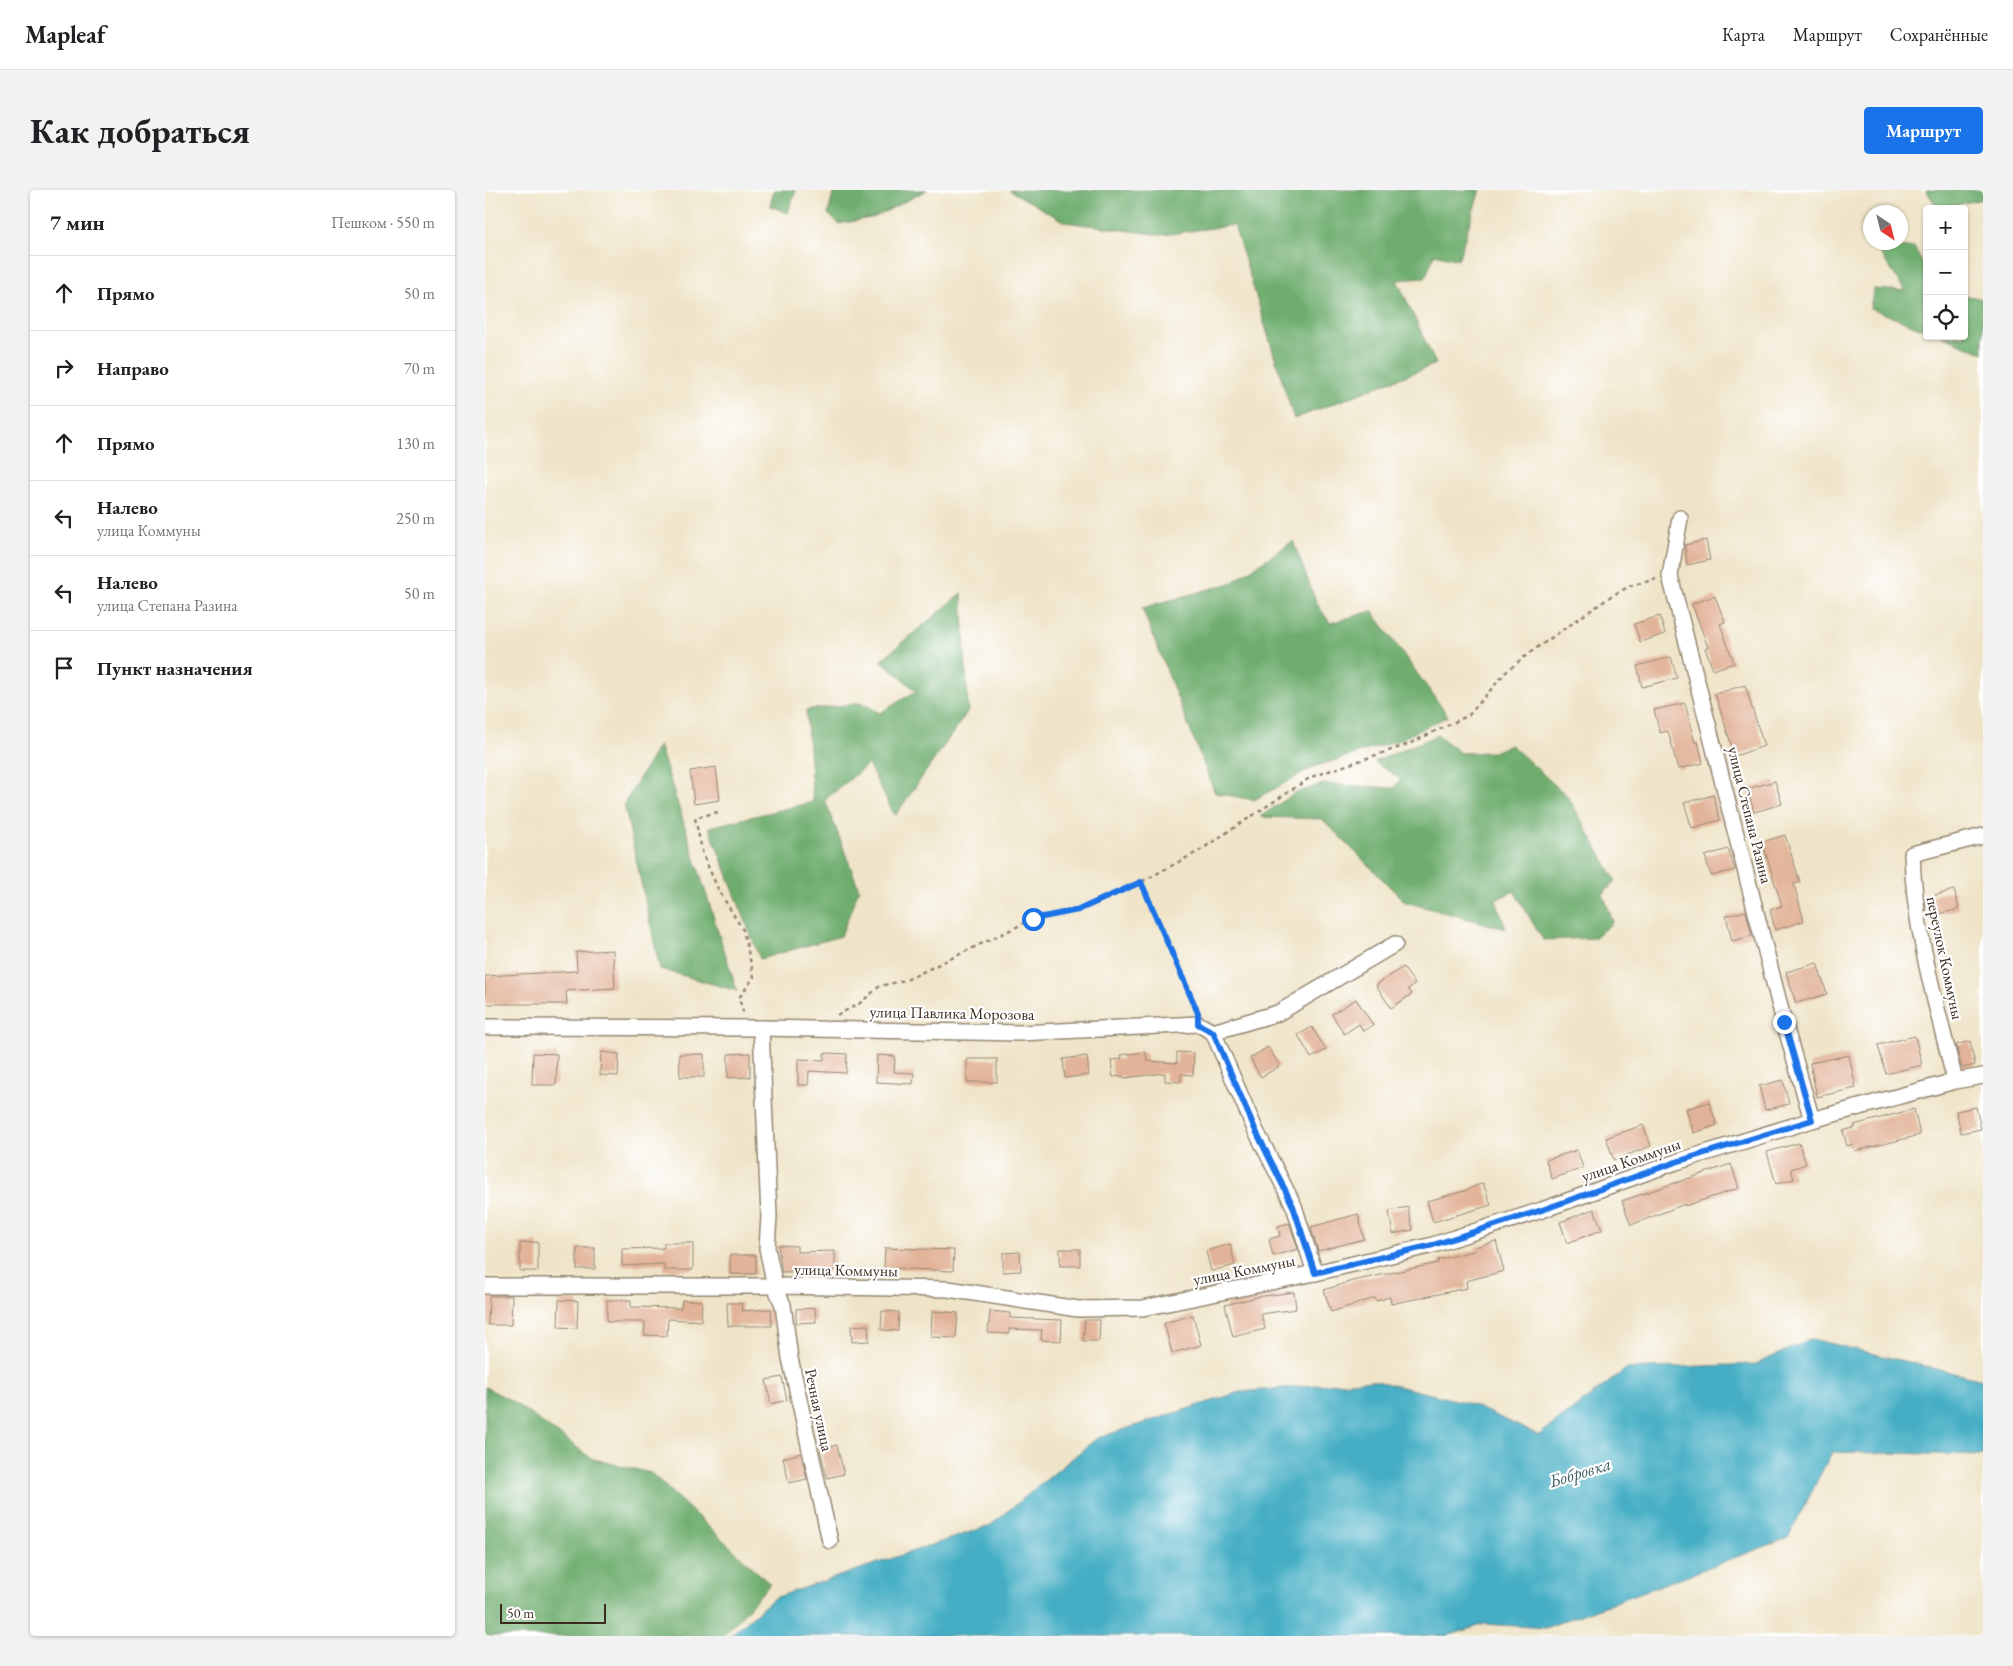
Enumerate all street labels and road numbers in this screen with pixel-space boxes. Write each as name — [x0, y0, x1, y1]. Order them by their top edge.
street label: улица Степана Разина — [1723, 744, 1777, 886]
street label: переулок Коммуны — [1922, 895, 1968, 1022]
street label: улица Павлика Морозова — [869, 1001, 1035, 1025]
street label: улица Коммуны — [1579, 1133, 1684, 1187]
street label: улица Коммуны — [1191, 1250, 1297, 1290]
street label: улица Коммуны — [794, 1259, 898, 1281]
street label: Речная улица — [800, 1367, 838, 1454]

